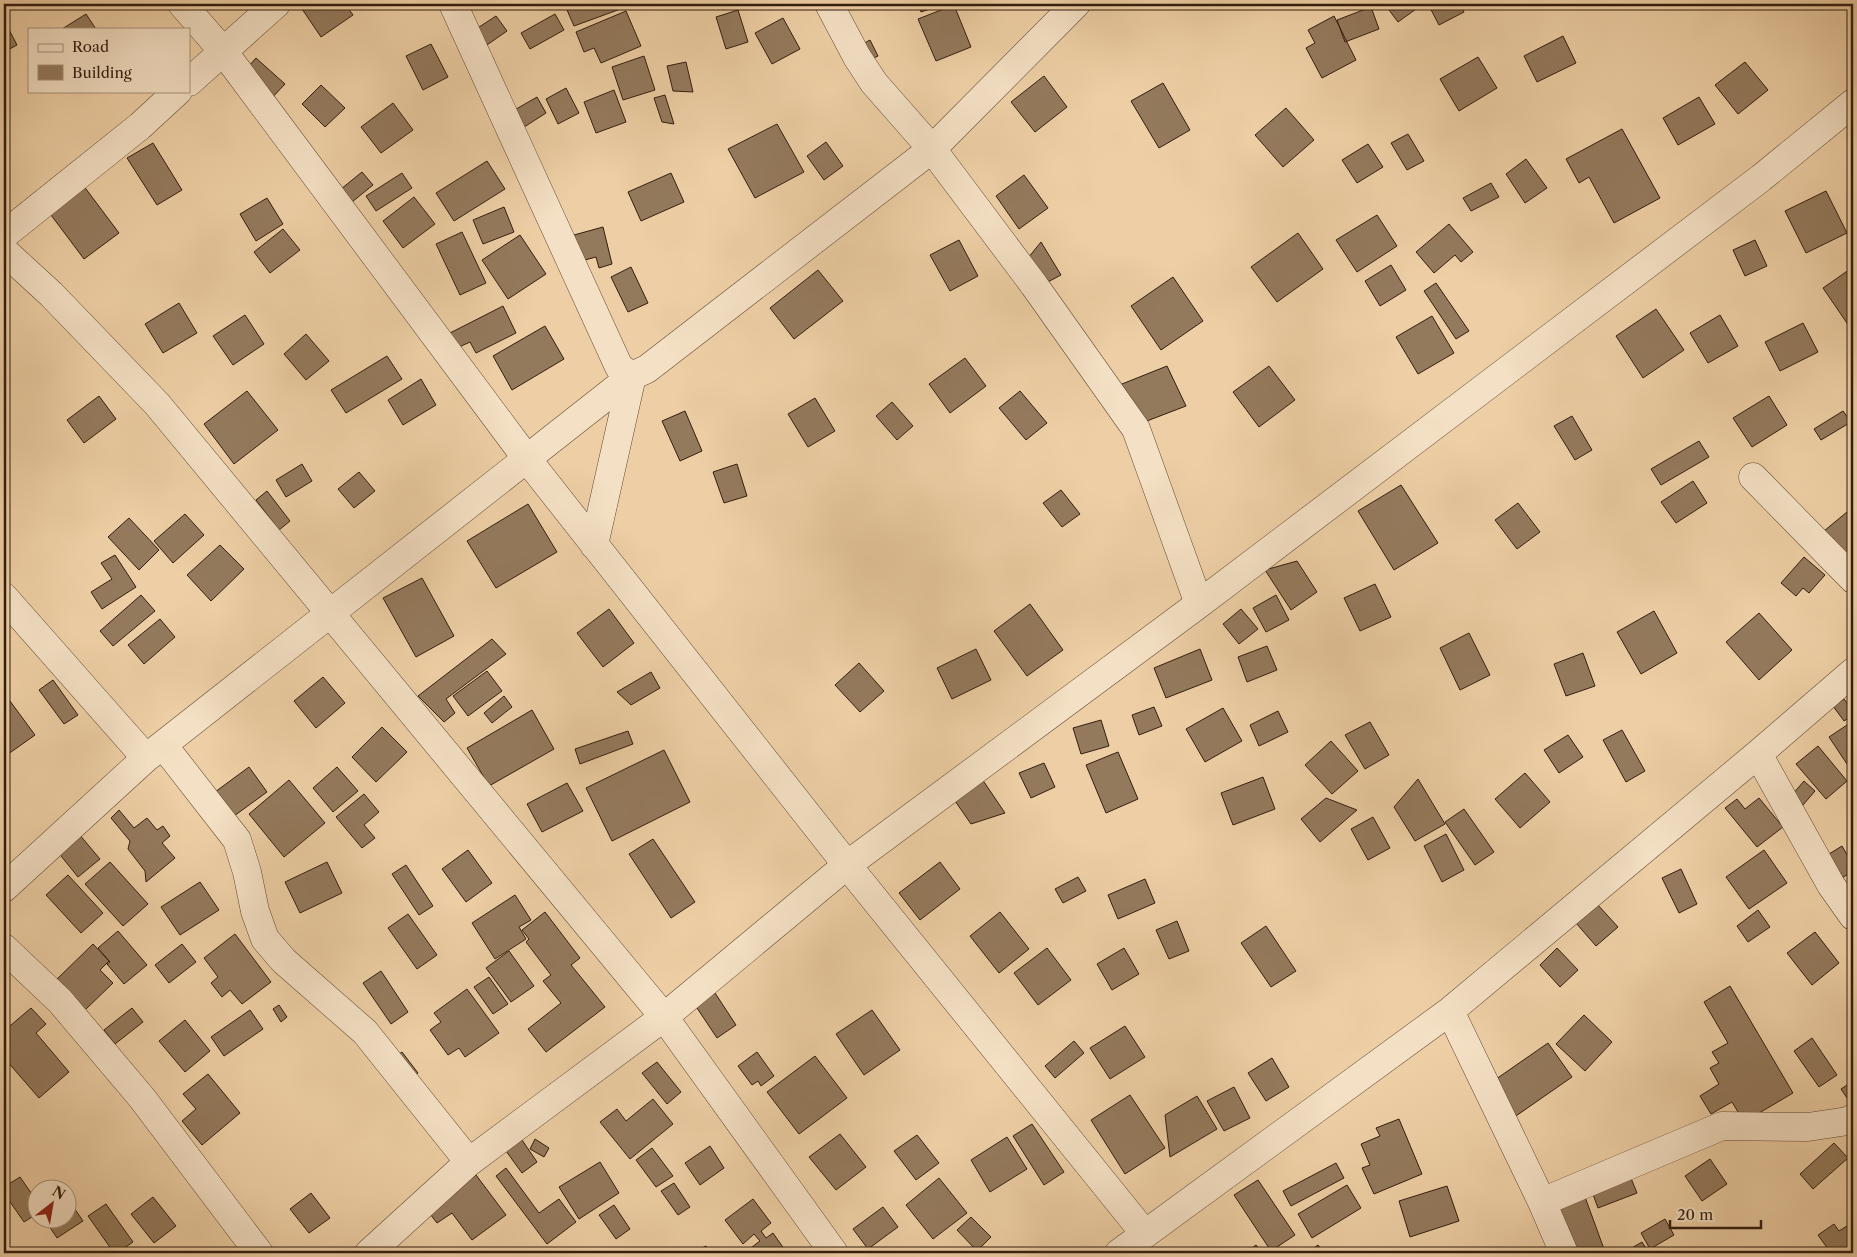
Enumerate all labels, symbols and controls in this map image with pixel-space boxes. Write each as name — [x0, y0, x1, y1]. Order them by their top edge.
legend — [28, 28, 190, 92]
text: Road — [72, 37, 109, 56]
text: Building — [72, 63, 132, 82]
north arrow — [28, 1180, 78, 1230]
text: N — [49, 1182, 69, 1204]
scale bar — [1670, 1197, 1761, 1229]
text: 20 m — [1677, 1205, 1713, 1224]

